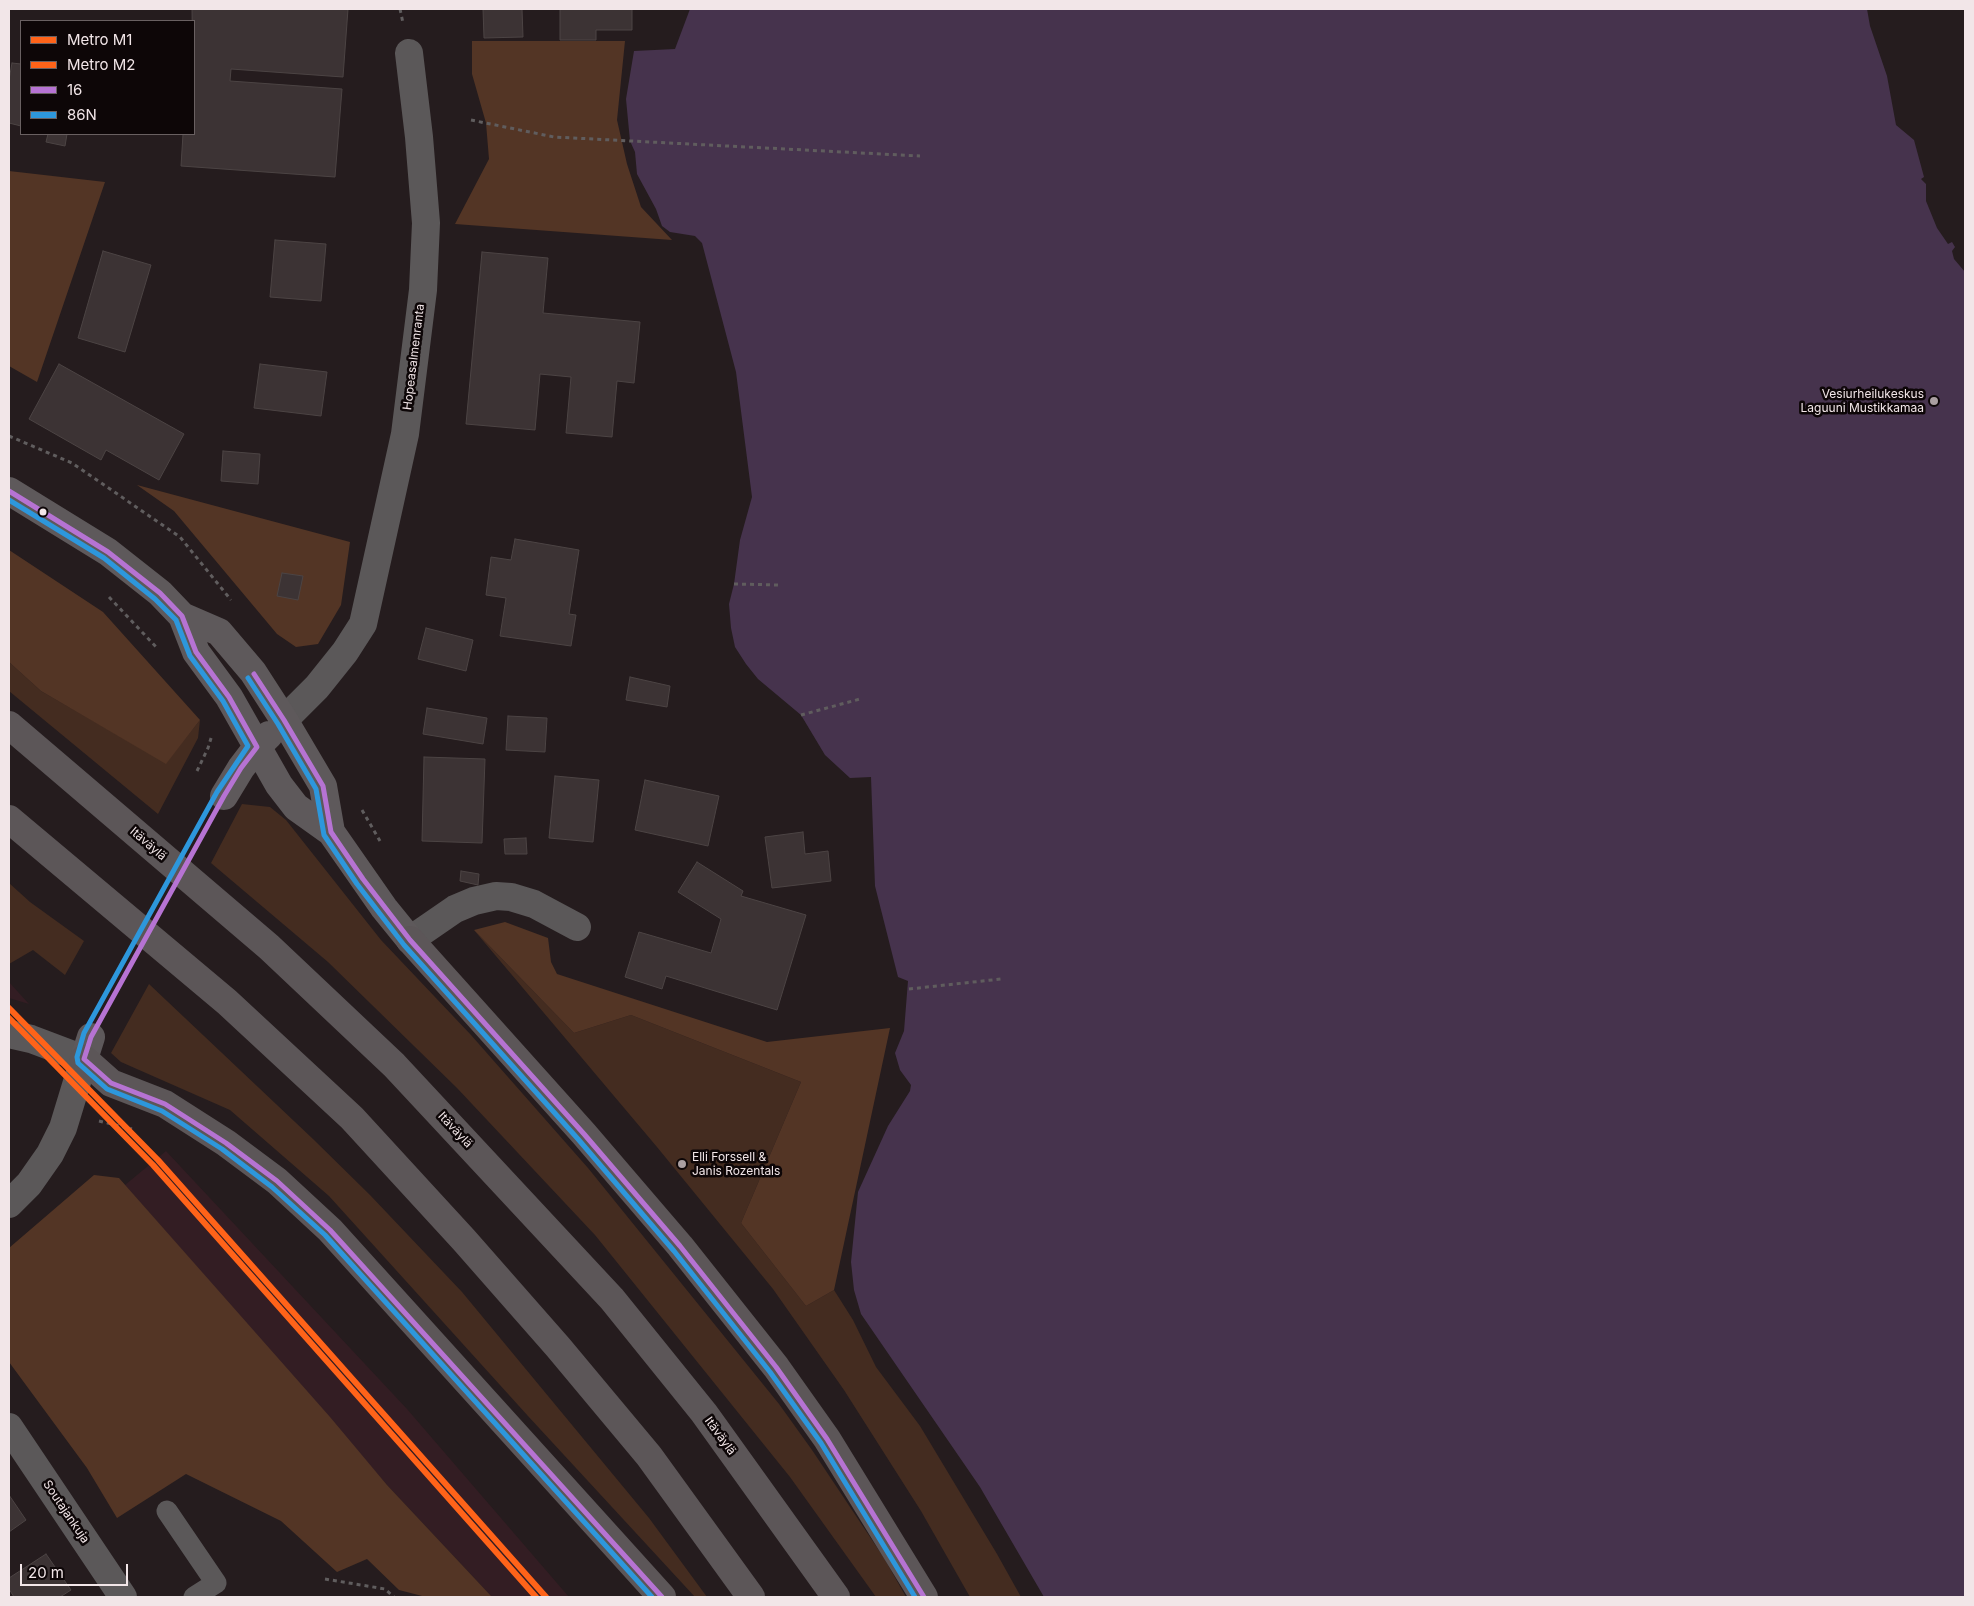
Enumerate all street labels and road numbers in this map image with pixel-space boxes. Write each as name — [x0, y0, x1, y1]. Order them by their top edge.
street label: Hopeasalmenranta — [400, 303, 428, 411]
street label: Itäväylä — [127, 824, 169, 864]
street label: Itäväylä — [435, 1109, 475, 1151]
street label: Itäväylä — [701, 1414, 739, 1458]
street label: Soutajankuja — [40, 1478, 92, 1546]

